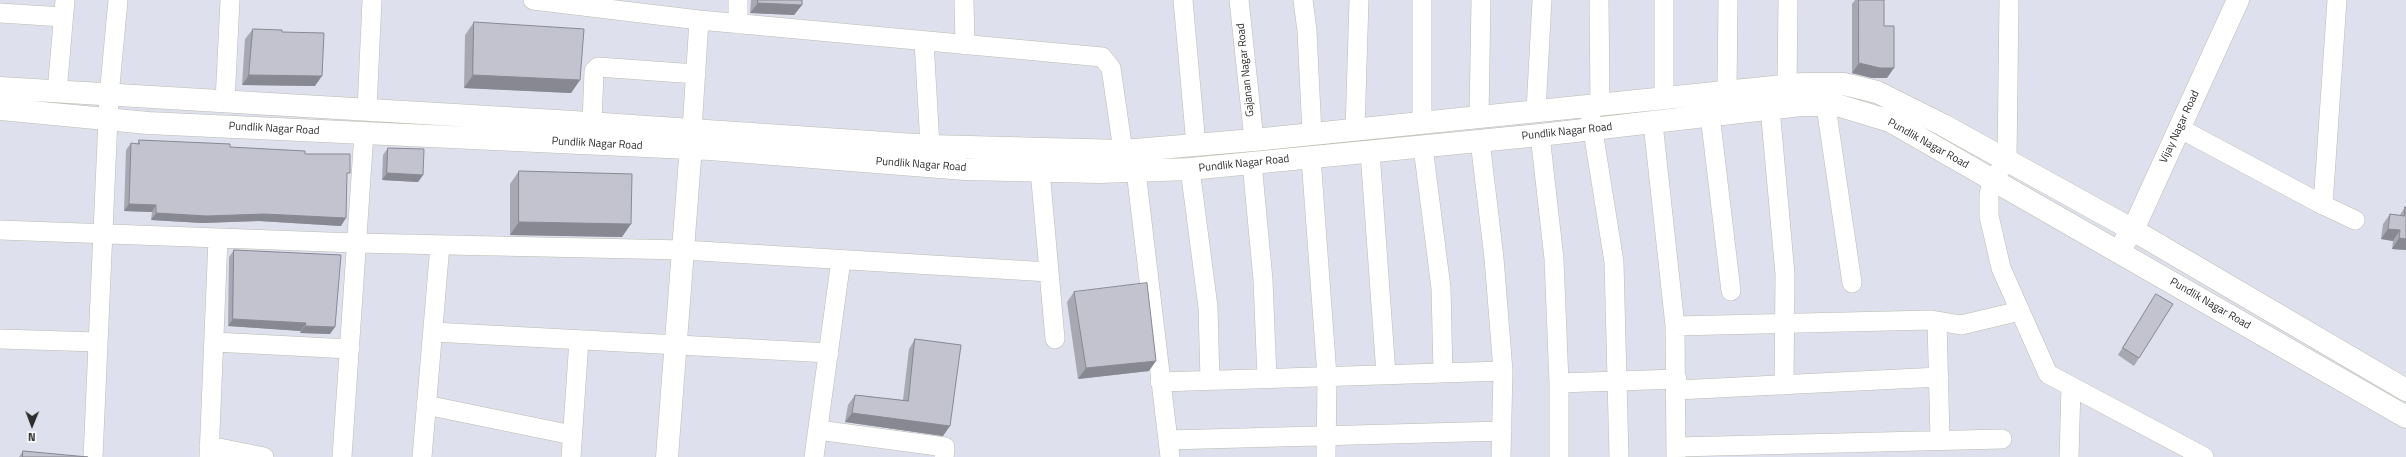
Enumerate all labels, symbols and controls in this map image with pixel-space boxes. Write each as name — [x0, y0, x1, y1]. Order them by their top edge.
street label: Gajanan Nagar Road — [1235, 23, 1257, 117]
street label: Vijay Nagar Road — [2157, 89, 2203, 165]
street label: Pundlik Nagar Road — [1885, 116, 1971, 172]
street label: Pundlik Nagar Road — [228, 120, 320, 138]
street label: Pundlik Nagar Road — [1521, 121, 1613, 143]
street label: Pundlik Nagar Road — [551, 135, 643, 153]
street label: Pundlik Nagar Road — [1198, 153, 1290, 175]
street label: Pundlik Nagar Road — [875, 155, 967, 175]
street label: Pundlik Nagar Road — [2167, 276, 2253, 332]
north arrow — [12, 405, 52, 445]
text: N — [28, 429, 36, 445]

